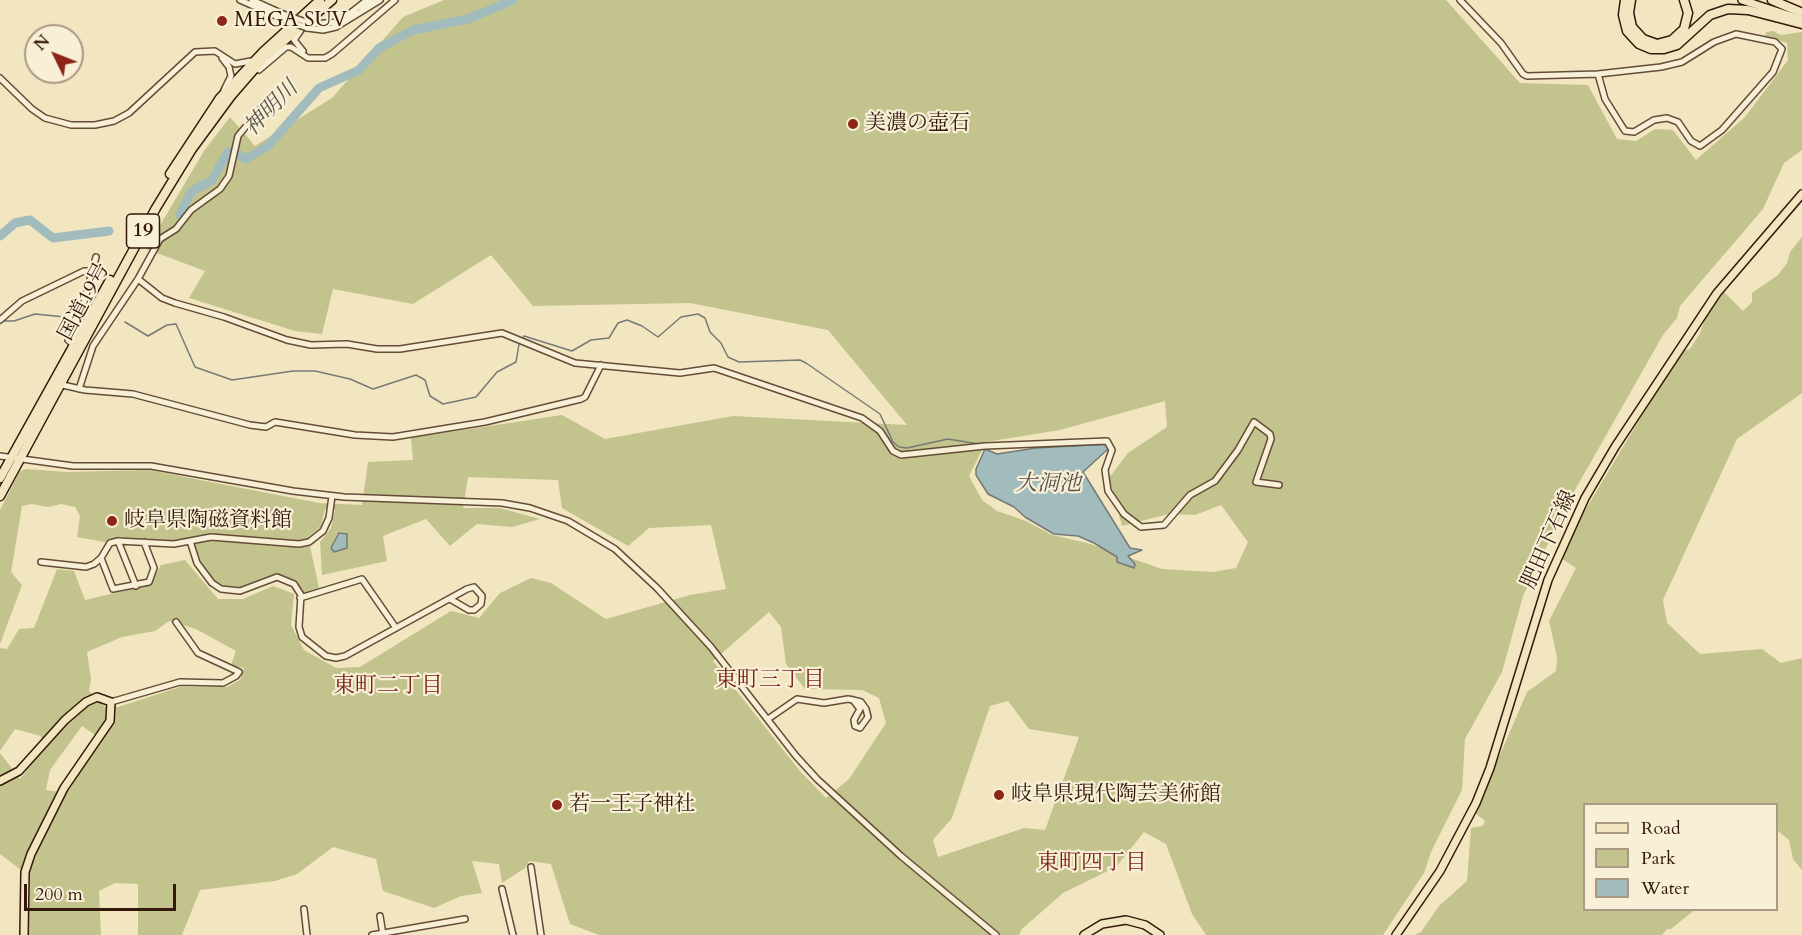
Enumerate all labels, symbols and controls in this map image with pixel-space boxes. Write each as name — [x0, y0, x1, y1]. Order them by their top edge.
place label: MEGA SUV — [234, 8, 347, 34]
marker: MEGA SUV — [215, 14, 229, 28]
north arrow — [24, 24, 84, 84]
text: N — [30, 31, 55, 56]
water label: 神明川 — [240, 76, 304, 142]
place label: 美濃の壺石 — [865, 111, 970, 137]
marker: 美濃の壺石 — [846, 117, 860, 131]
road number: 19 — [126, 214, 160, 248]
street label: 国道19号 — [54, 259, 116, 345]
water label: 大洞池 — [1015, 472, 1081, 498]
street label: 肥田下石線 — [1517, 487, 1583, 593]
place label: 岐阜県陶磁資料館 — [124, 508, 292, 534]
marker: 岐阜県陶磁資料館 — [105, 514, 119, 528]
district label: 東町三丁目 — [715, 668, 825, 694]
district label: 東町二丁目 — [333, 674, 443, 700]
place label: 岐阜県現代陶芸美術館 — [1011, 782, 1221, 808]
marker: 岐阜県現代陶芸美術館 — [992, 788, 1006, 802]
place label: 若一王子神社 — [569, 792, 695, 818]
marker: 若一王子神社 — [550, 798, 564, 812]
legend — [1583, 803, 1778, 911]
text: Road — [1641, 816, 1681, 841]
text: Park — [1641, 846, 1676, 871]
district label: 東町四丁目 — [1037, 851, 1147, 877]
scale bar — [27, 872, 178, 910]
text: Water — [1641, 876, 1689, 901]
text: 200 m — [35, 882, 83, 907]

